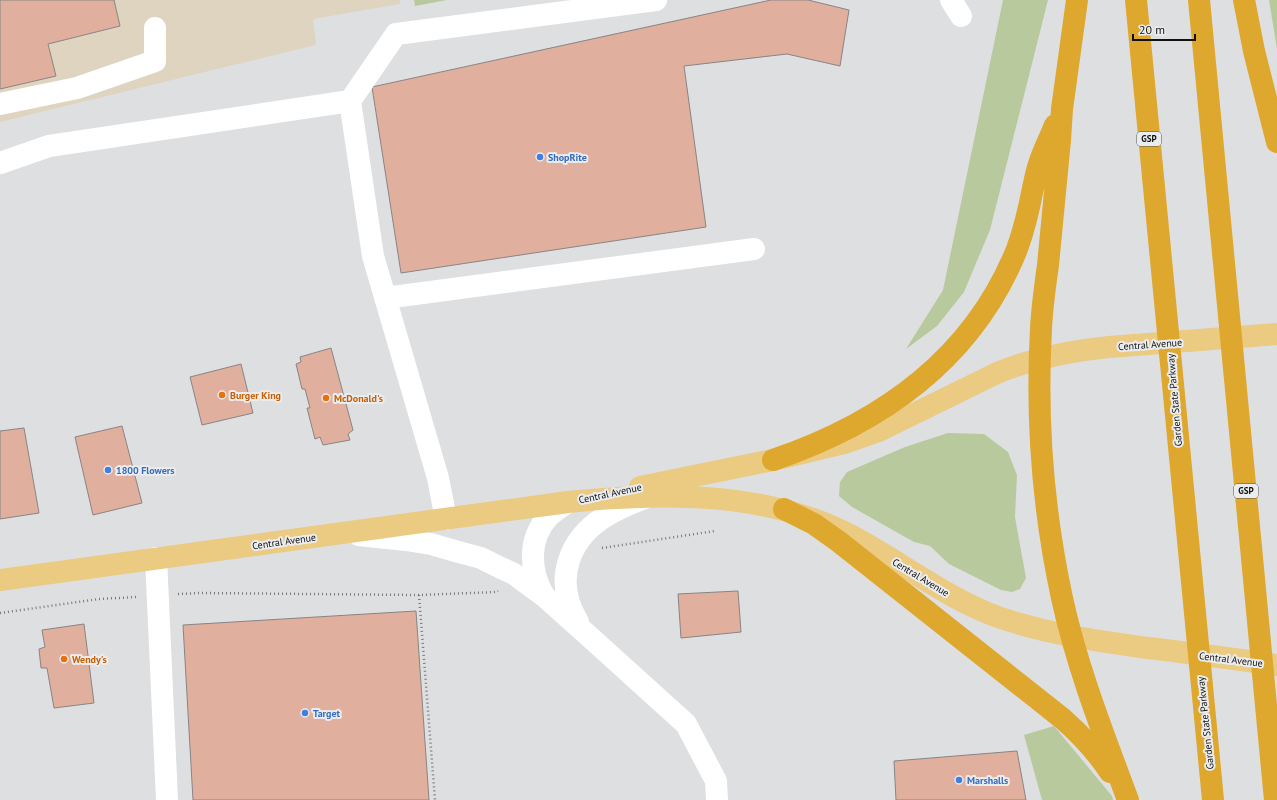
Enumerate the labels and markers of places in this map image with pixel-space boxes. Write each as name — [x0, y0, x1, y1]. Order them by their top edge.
place label: ShopRite — [548, 151, 587, 164]
marker: ShopRite — [535, 152, 545, 162]
place label: Burger King — [230, 389, 281, 402]
marker: Burger King — [217, 390, 227, 400]
place label: McDonald's — [334, 392, 383, 405]
marker: McDonald's — [321, 393, 331, 403]
place label: 1800 Flowers — [116, 464, 174, 477]
marker: 1800 Flowers — [103, 465, 113, 475]
place label: Wendy's — [72, 653, 107, 666]
marker: Wendy's — [59, 654, 69, 664]
place label: Target — [313, 707, 341, 720]
marker: Target — [300, 708, 310, 718]
place label: Marshalls — [967, 774, 1008, 787]
marker: Marshalls — [954, 775, 964, 785]

